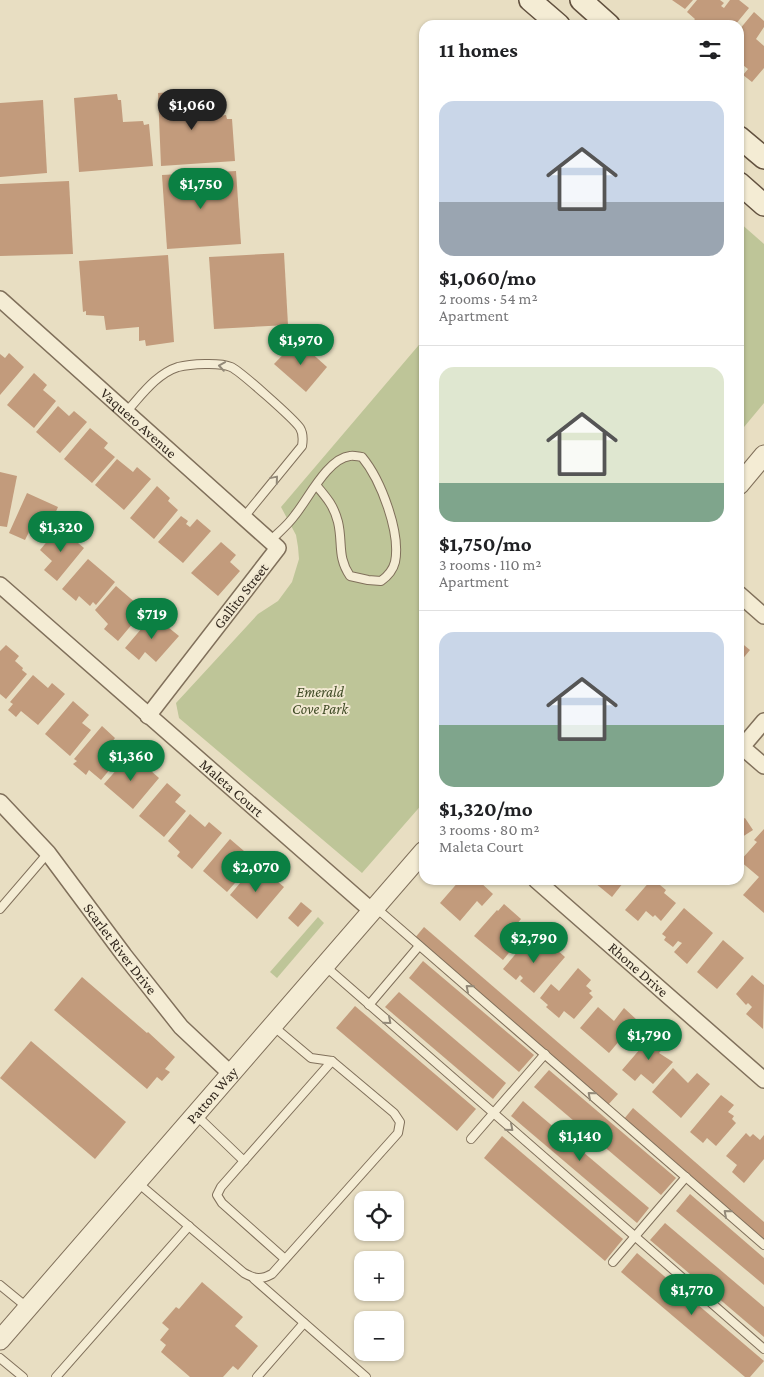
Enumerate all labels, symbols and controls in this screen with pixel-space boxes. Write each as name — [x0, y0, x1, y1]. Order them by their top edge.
icon: filters — [696, 36, 724, 64]
text: 11 homes — [439, 38, 518, 62]
pin: $1,060 — [151, 88, 233, 131]
text: $1,060 — [169, 96, 215, 113]
icon: home — [537, 134, 627, 224]
pin: $1,750 — [160, 168, 242, 210]
text: $1,750 — [179, 175, 223, 192]
text: $1,060/mo — [439, 266, 536, 290]
text: 2 rooms · 54 m² — [439, 290, 538, 307]
text: Apartment — [439, 307, 509, 324]
pin: $1,970 — [260, 324, 342, 366]
text: $1,970 — [279, 331, 323, 348]
one-way arrow — [218, 361, 226, 372]
street label: Vaquero Avenue — [97, 385, 180, 462]
icon: home — [537, 399, 627, 489]
one-way arrow — [269, 476, 278, 485]
pin: $1,320 — [20, 510, 102, 553]
text: $1,320 — [39, 518, 83, 535]
text: $1,750/mo — [439, 532, 532, 556]
text: 3 rooms · 110 m² — [439, 556, 542, 573]
street label: Gallito Street — [211, 559, 272, 632]
text: Apartment — [439, 573, 509, 590]
pin: $719 — [122, 598, 182, 640]
text: $719 — [137, 605, 167, 622]
icon: home — [537, 664, 627, 754]
park label: Emerald Cove Park — [292, 684, 349, 717]
pin: $1,360 — [90, 740, 172, 782]
text: $1,360 — [109, 747, 153, 764]
street label: Maleta Court — [197, 756, 267, 821]
text: $1,320/mo — [439, 797, 533, 821]
text: 3 rooms · 80 m² — [439, 821, 540, 838]
text: Maleta Court — [439, 838, 523, 855]
pin: $2,070 — [215, 850, 297, 893]
text: $2,070 — [232, 858, 280, 875]
street label: Scarlet River Drive — [80, 900, 160, 998]
pin: $2,790 — [493, 922, 575, 964]
text: $2,790 — [511, 929, 557, 946]
street label: Rhone Drive — [605, 939, 672, 1000]
one-way arrow — [465, 985, 474, 994]
one-way arrow — [382, 1015, 391, 1024]
pin: $1,790 — [608, 1018, 690, 1061]
text: $1,790 — [627, 1026, 671, 1043]
street label: Patton Way — [183, 1064, 242, 1127]
one-way arrow — [588, 1092, 597, 1101]
pin: $1,140 — [539, 1120, 621, 1162]
one-way arrow — [505, 1122, 514, 1131]
text: $1,140 — [559, 1127, 601, 1144]
map controls — [354, 1191, 404, 1361]
button: locate — [354, 1191, 404, 1241]
one-way arrow — [724, 1210, 733, 1219]
button: + — [354, 1251, 404, 1301]
pin: $1,770 — [651, 1274, 733, 1316]
text: $1,770 — [671, 1281, 713, 1298]
button: − — [354, 1311, 404, 1361]

